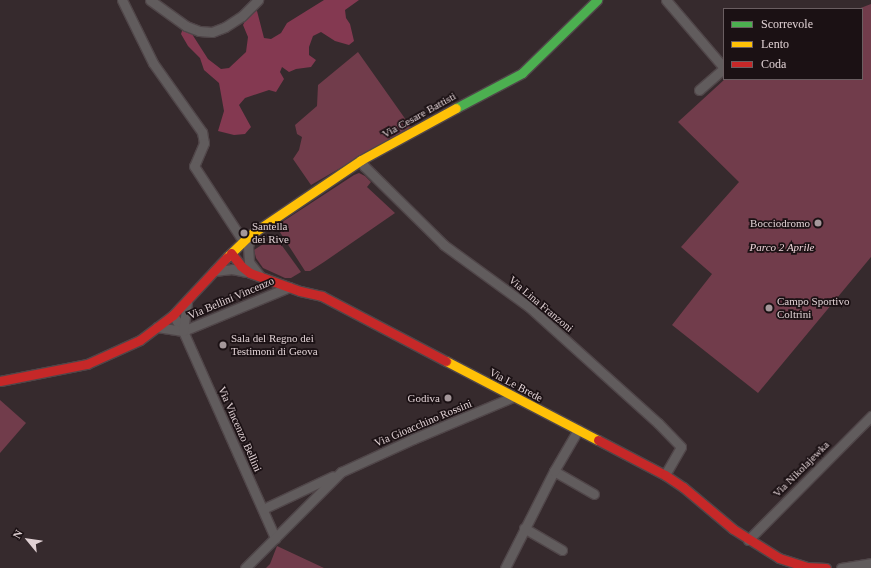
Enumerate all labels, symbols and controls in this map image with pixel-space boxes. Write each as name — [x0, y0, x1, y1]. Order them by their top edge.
legend — [723, 8, 863, 80]
text: Scorrevole — [761, 17, 813, 31]
text: Lento — [761, 37, 789, 51]
text: Coda — [761, 57, 786, 71]
street label: Via Cesare Battisti — [380, 89, 458, 141]
place label: Bocciodromo — [750, 216, 810, 230]
marker: Bocciodromo — [813, 218, 823, 228]
place label: Santella dei Rive — [252, 220, 289, 246]
marker: Santella dei Rive — [239, 228, 249, 238]
park label: Parco 2 Aprile — [750, 240, 814, 254]
street label: Via Lina Franzoni — [506, 273, 576, 335]
street label: Via Bellini Vincenzo — [186, 274, 276, 322]
place label: Campo Sportivo Coltrini — [777, 295, 849, 321]
marker: Campo Sportivo Coltrini — [764, 303, 774, 313]
place label: Sala del Regno dei Testimoni di Geova — [231, 332, 318, 358]
marker: Sala del Regno dei Testimoni di Geova — [218, 340, 228, 350]
street label: Via Le Brede — [487, 365, 545, 405]
street label: Via Vincenzo Bellini — [215, 384, 265, 474]
place label: Godiva — [408, 391, 440, 405]
marker: Godiva — [443, 393, 453, 403]
street label: Via Gioacchino Rossini — [372, 397, 474, 449]
street label: Via Nikolajewka — [770, 438, 832, 500]
north arrow — [8, 520, 48, 560]
text: N — [10, 528, 25, 541]

